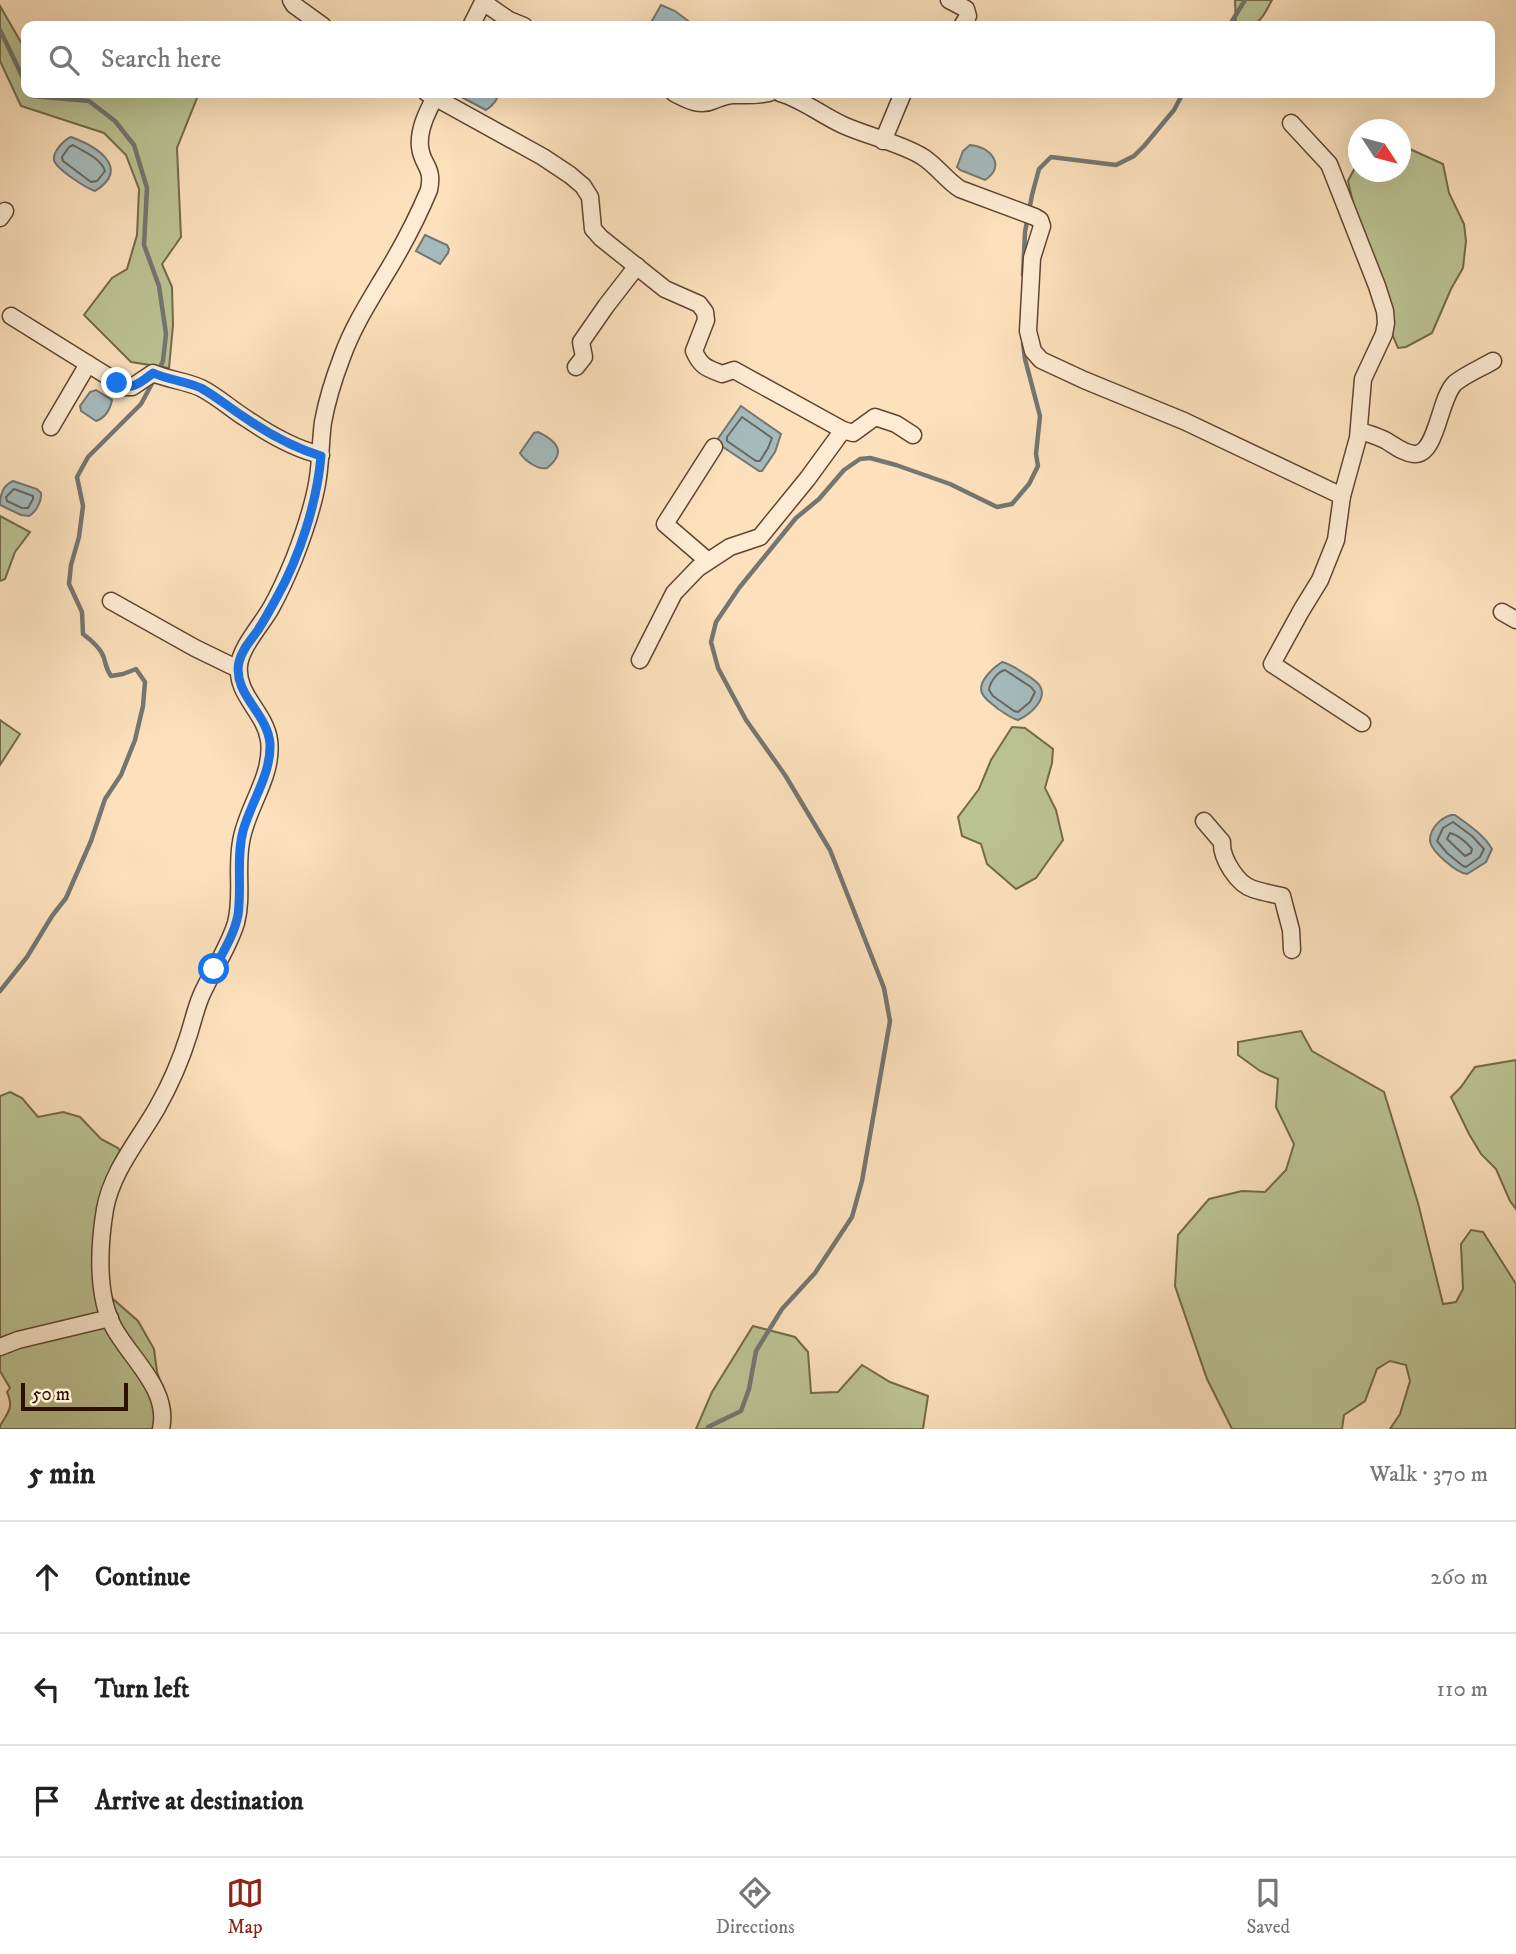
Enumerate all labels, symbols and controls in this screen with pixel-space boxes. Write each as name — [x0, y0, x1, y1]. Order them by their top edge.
search box — [21, 21, 1495, 98]
icon: search — [45, 41, 83, 79]
text: Search here — [101, 43, 221, 76]
north arrow — [1348, 119, 1411, 182]
route end — [101, 367, 132, 398]
route start — [198, 953, 229, 984]
scale bar — [21, 1380, 128, 1412]
text: 50 m — [32, 1383, 70, 1406]
text: 5 min — [28, 1456, 95, 1493]
text: Walk · 370 m — [1370, 1460, 1488, 1489]
icon: ahead — [28, 1558, 66, 1596]
text: Continue — [95, 1561, 190, 1594]
text: 260 m — [1430, 1563, 1488, 1592]
icon: left — [28, 1670, 66, 1708]
text: Turn left — [95, 1673, 189, 1706]
text: 110 m — [1437, 1675, 1488, 1704]
icon: arrive — [28, 1782, 66, 1820]
text: Arrive at destination — [95, 1785, 304, 1818]
tab: Map — [226, 1874, 264, 1939]
tab: Directions — [716, 1874, 795, 1939]
tab: Saved — [1246, 1874, 1290, 1939]

